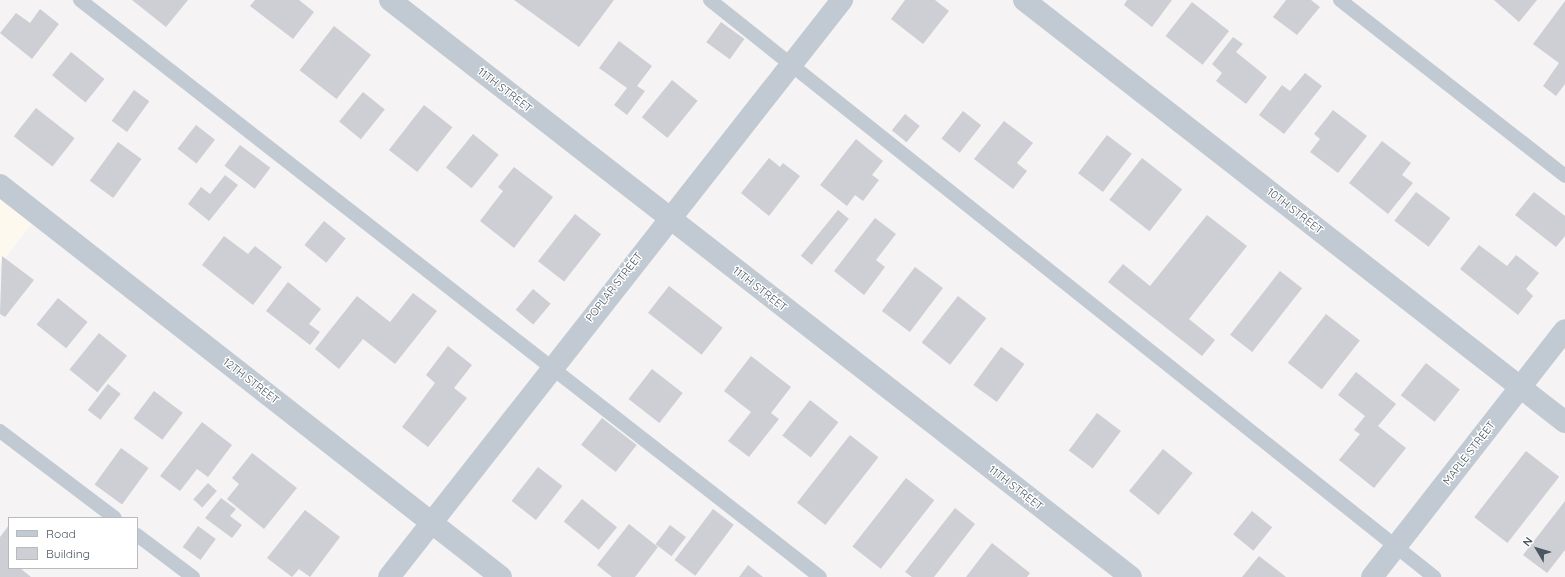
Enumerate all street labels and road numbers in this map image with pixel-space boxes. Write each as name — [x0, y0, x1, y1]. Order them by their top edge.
street label: 11TH STREET — [475, 65, 535, 115]
street label: 10TH STREET — [1264, 185, 1326, 237]
street label: POPLAR STREET — [583, 250, 645, 324]
street label: 11TH STREET — [730, 264, 790, 314]
street label: 12TH STREET — [221, 355, 281, 407]
street label: MAPLE STREET — [1440, 419, 1498, 487]
street label: 11TH STREET — [986, 463, 1046, 513]

